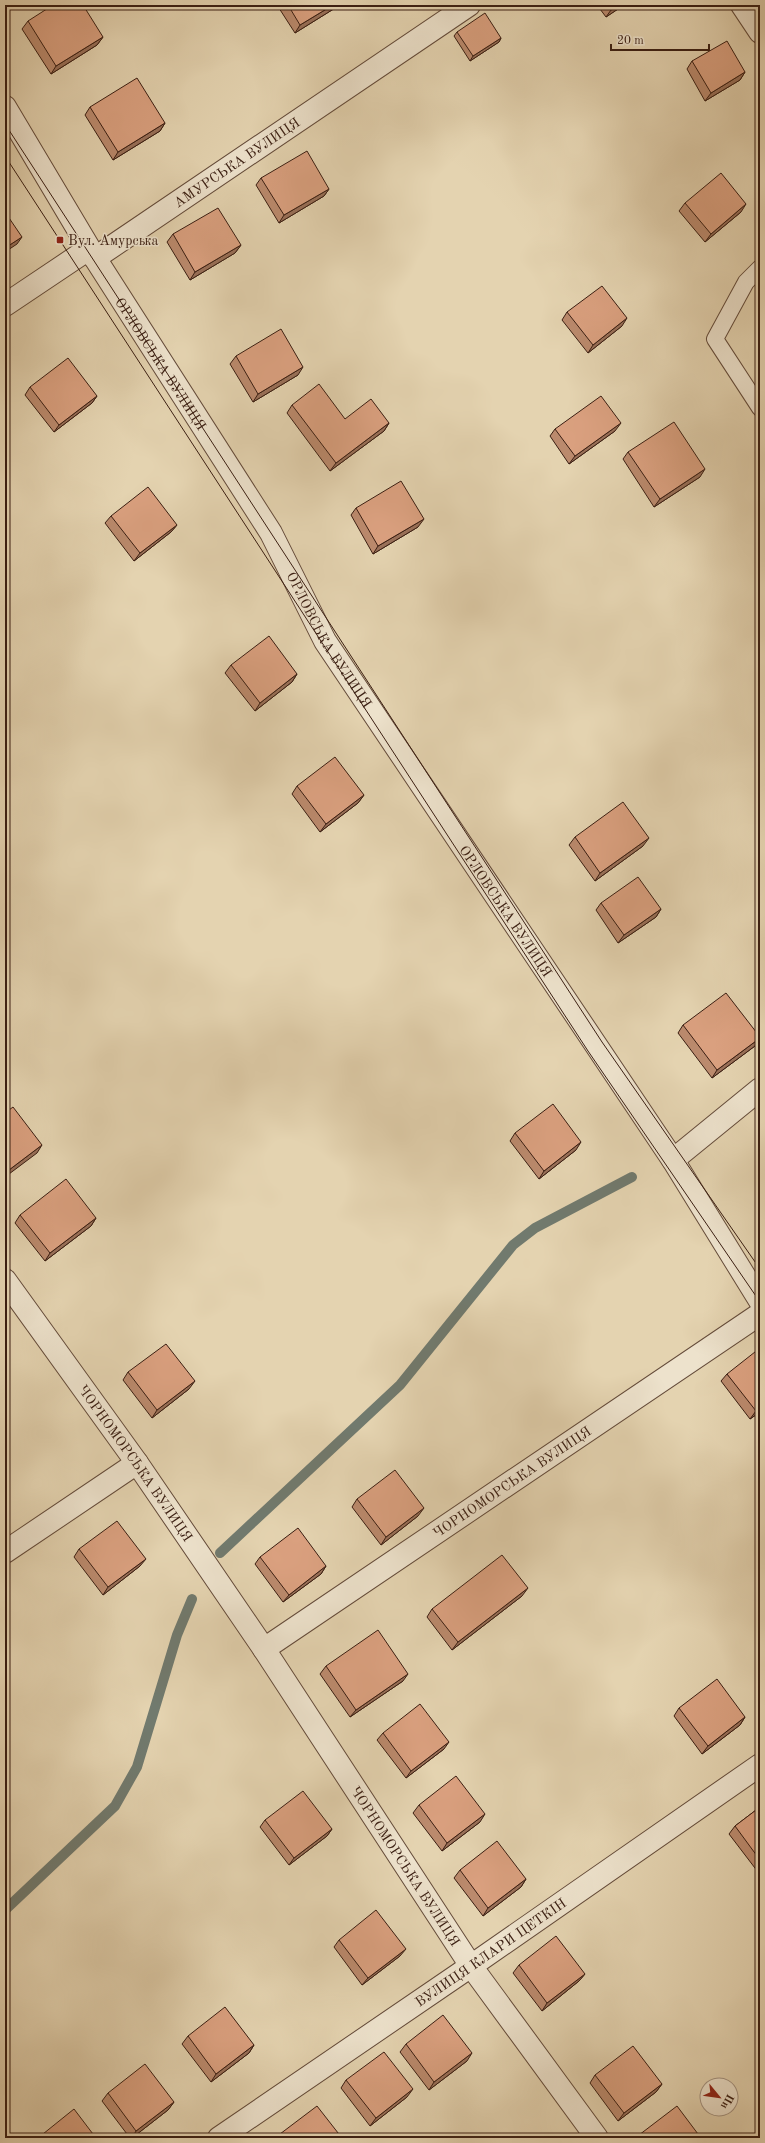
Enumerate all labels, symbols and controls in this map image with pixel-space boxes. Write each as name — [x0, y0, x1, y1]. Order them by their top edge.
scale bar — [611, 26, 709, 52]
text: 20 m — [617, 35, 644, 47]
street label: АМУРСЬКА ВУЛИЦЯ — [172, 116, 303, 211]
place label: Вул. Амурська — [68, 234, 159, 248]
marker: Вул. Амурська — [55, 235, 65, 245]
street label: ОРЛОВСЬКА ВУЛИЦЯ — [112, 296, 208, 433]
street label: ОРЛОВСЬКА ВУЛИЦЯ — [284, 570, 374, 711]
street label: ОРЛОВСЬКА ВУЛИЦЯ — [456, 843, 554, 980]
street label: ЧОРНОМОРСЬКА ВУЛИЦЯ — [75, 1383, 194, 1544]
street label: ЧОРНОМОРСЬКА ВУЛИЦЯ — [431, 1424, 594, 1541]
street label: ЧОРНОМОРСЬКА ВУЛИЦЯ — [348, 1784, 462, 1949]
street label: ВУЛИЦЯ КЛАРИ ЦЕТКІН — [413, 1896, 569, 2010]
north arrow — [699, 2077, 739, 2117]
text: Пн — [718, 2092, 735, 2110]

